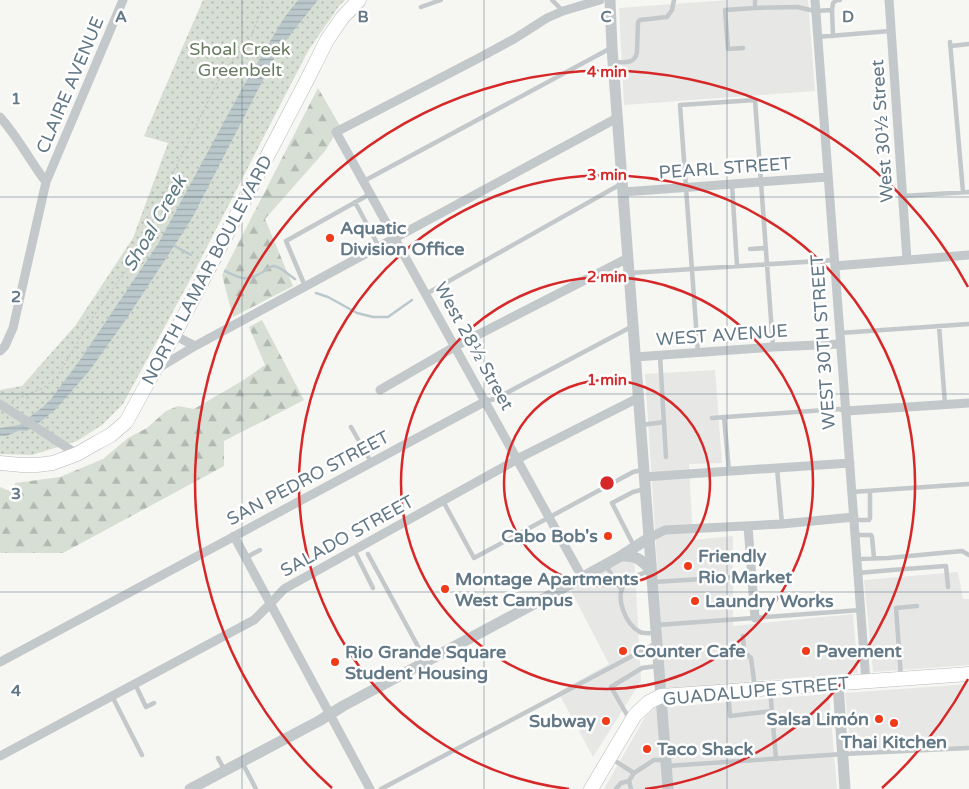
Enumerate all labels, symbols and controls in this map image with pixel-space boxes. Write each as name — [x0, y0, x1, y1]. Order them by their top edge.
text: A — [115, 7, 127, 27]
text: B — [357, 7, 369, 27]
text: C — [600, 7, 612, 27]
text: D — [842, 7, 854, 27]
street label: CLAIRE AVENUE — [31, 13, 109, 157]
park label: Shoal Creek Greenbelt — [189, 38, 291, 81]
street label: West 30½ Street — [866, 59, 898, 203]
text: 4 min — [587, 63, 627, 81]
text: 1 — [11, 89, 21, 109]
street label: NORTH LAMAR BOULEVARD — [137, 151, 277, 389]
street label: PEARL STREET — [658, 152, 792, 184]
text: 3 min — [587, 166, 627, 184]
water label: Shoal Creek — [119, 170, 192, 275]
place label: Aquatic Division Office — [340, 217, 464, 260]
marker: Aquatic Division Office — [324, 232, 336, 244]
street label: WEST 30TH STREET — [806, 254, 840, 430]
text: 2 min — [587, 268, 627, 286]
street label: West 28½ Street — [430, 278, 518, 414]
text: 2 — [11, 287, 21, 307]
street label: WEST AVENUE — [655, 319, 789, 351]
text: 1 min — [587, 371, 627, 389]
street label: SAN PEDRO STREET — [223, 426, 393, 530]
centre of rings — [598, 474, 616, 492]
text: 3 — [11, 484, 21, 504]
street label: SALADO STREET — [277, 490, 417, 582]
place label: Cabo Bob's — [501, 525, 598, 547]
marker: Cabo Bob's — [602, 530, 614, 542]
place label: Friendly Rio Market — [698, 545, 792, 588]
marker: Friendly Rio Market — [682, 560, 694, 572]
place label: Montage Apartments West Campus — [455, 568, 639, 611]
marker: Montage Apartments West Campus — [439, 583, 451, 595]
place label: Laundry Works — [705, 590, 834, 612]
marker: Laundry Works — [689, 595, 701, 607]
place label: Counter Cafe — [633, 640, 745, 662]
place label: Pavement — [816, 640, 902, 662]
place label: Rio Grande Square Student Housing — [345, 641, 506, 684]
marker: Counter Cafe — [617, 645, 629, 657]
marker: Pavement — [800, 645, 812, 657]
marker: Rio Grande Square Student Housing — [329, 656, 341, 668]
street label: GUADALUPE STREET — [662, 672, 850, 710]
text: 4 — [11, 681, 21, 701]
place label: Salsa Limón — [767, 708, 869, 730]
place label: Subway — [529, 710, 596, 732]
marker: Salsa Limón — [873, 713, 885, 725]
marker: Subway — [600, 715, 612, 727]
marker: Thai Kitchen — [888, 717, 900, 729]
place label: Thai Kitchen — [840, 731, 947, 753]
place label: Taco Shack — [656, 738, 753, 760]
marker: Taco Shack — [641, 743, 653, 755]

